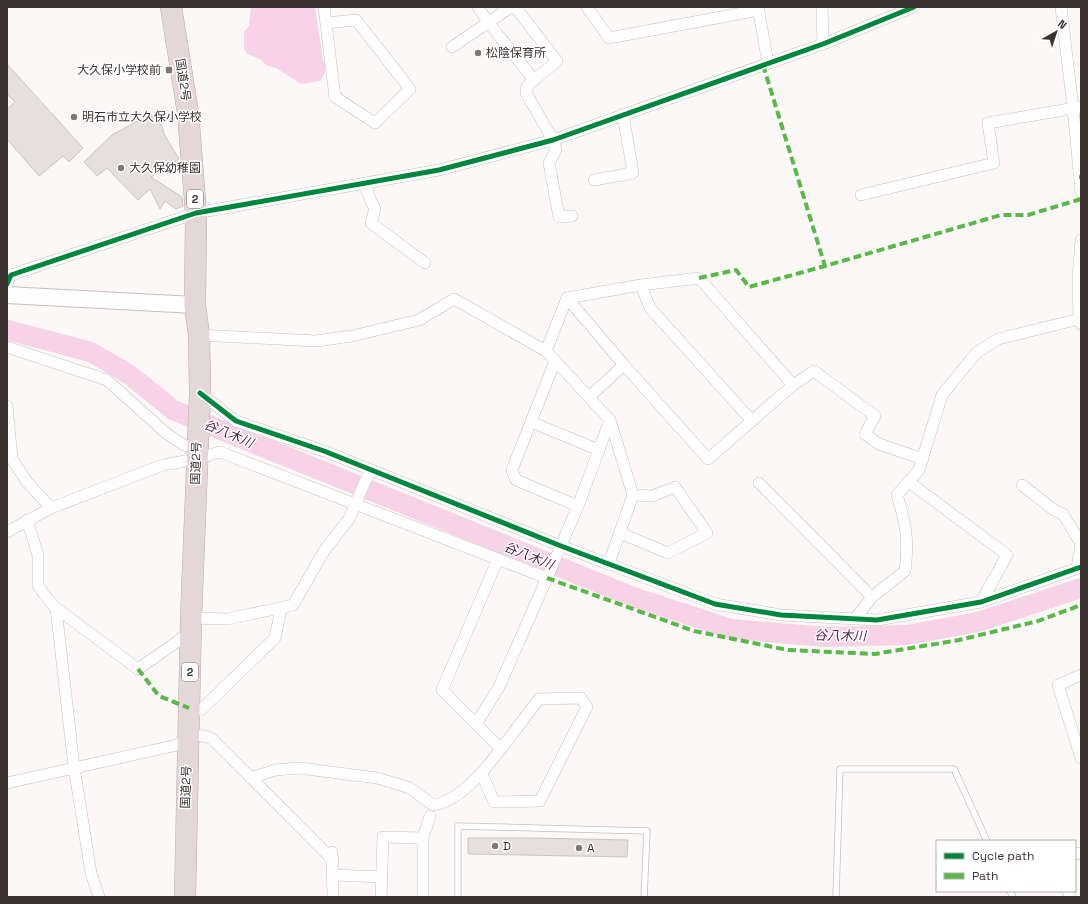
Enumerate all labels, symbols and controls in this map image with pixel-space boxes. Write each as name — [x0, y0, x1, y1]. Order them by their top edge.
north arrow — [1036, 12, 1076, 52]
text: N — [1055, 16, 1070, 32]
place label: 松陰保育所 — [486, 45, 546, 61]
marker: 松陰保育所 — [473, 48, 483, 58]
street label: 国道2号 — [172, 57, 194, 103]
place label: 大久保小学校前 — [77, 62, 161, 78]
marker: 大久保小学校前 — [164, 65, 174, 75]
place label: 明石市立大久保小学校 — [82, 109, 202, 125]
marker: 明石市立大久保小学校 — [69, 112, 79, 122]
place label: 大久保幼稚園 — [129, 160, 201, 176]
marker: 大久保幼稚園 — [116, 163, 126, 173]
road number: 2 — [187, 190, 203, 208]
water label: 谷八木川 — [202, 415, 258, 452]
street label: 国道2号 — [187, 441, 205, 485]
water label: 谷八木川 — [502, 538, 558, 574]
water label: 谷八木川 — [814, 627, 868, 644]
road number: 2 — [182, 663, 198, 681]
street label: 国道2号 — [177, 765, 195, 809]
place label: D — [503, 838, 511, 854]
place label: A — [587, 840, 595, 856]
legend — [936, 840, 1076, 892]
marker: D — [490, 841, 500, 851]
marker: A — [574, 843, 584, 853]
text: Cycle path — [972, 848, 1034, 864]
text: Path — [972, 868, 998, 884]

